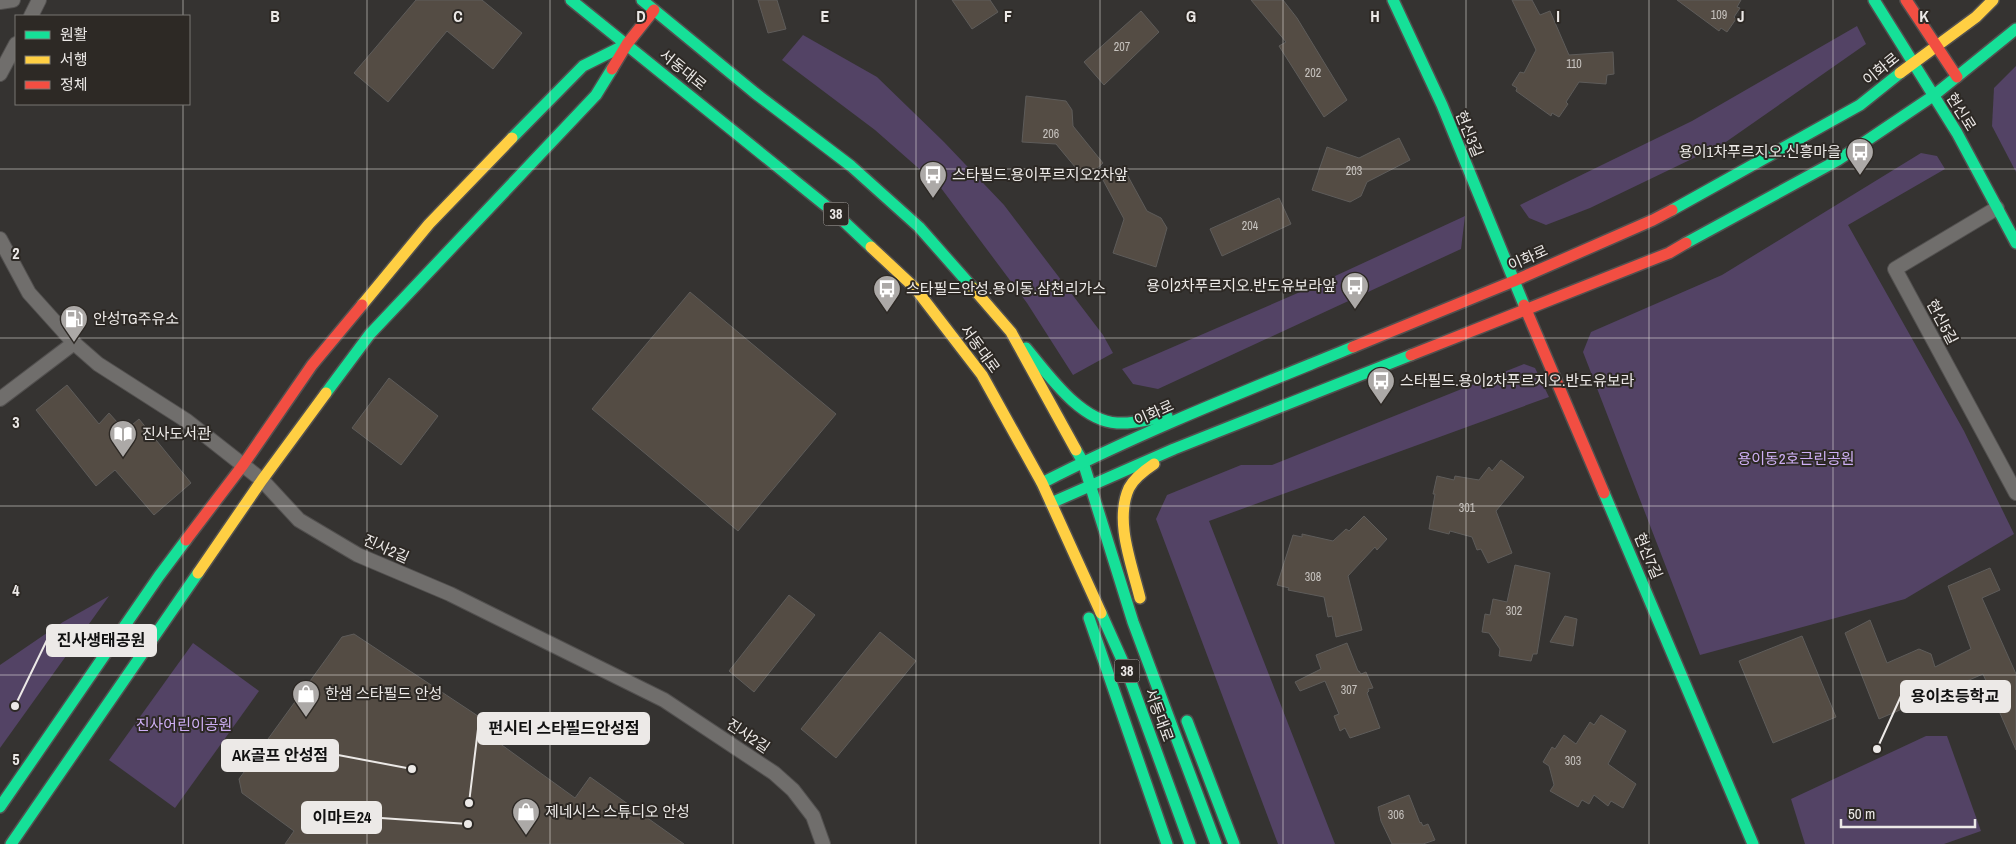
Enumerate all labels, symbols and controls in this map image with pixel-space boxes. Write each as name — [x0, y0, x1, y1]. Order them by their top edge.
text: B — [270, 5, 280, 27]
text: C — [453, 5, 463, 27]
text: D — [636, 5, 646, 27]
text: E — [821, 5, 830, 27]
text: F — [1004, 5, 1012, 27]
text: G — [1186, 5, 1196, 27]
text: H — [1370, 5, 1380, 27]
text: I — [1556, 5, 1560, 27]
text: J — [1737, 5, 1745, 27]
text: K — [1919, 5, 1929, 27]
house number: 109 — [1711, 7, 1727, 23]
legend — [15, 15, 190, 105]
text: 원활 — [60, 24, 88, 45]
house number: 207 — [1114, 39, 1131, 55]
street label: 서동대로 — [655, 44, 711, 95]
street label: 이화로 — [1858, 47, 1903, 90]
text: 서행 — [60, 49, 88, 70]
house number: 110 — [1566, 56, 1582, 72]
house number: 202 — [1305, 65, 1321, 81]
text: 정체 — [60, 74, 88, 95]
street label: 현신로 — [1942, 89, 1981, 135]
street label: 현신3길 — [1451, 108, 1488, 160]
house number: 206 — [1043, 126, 1059, 142]
bus stop icon: 용이1차푸르지오.신흥마을 — [1845, 137, 1875, 176]
place label: 용이1차푸르지오.신흥마을 — [1679, 141, 1841, 162]
bus stop icon: 스타필드.용이푸르지오2차앞 — [918, 160, 948, 199]
house number: 203 — [1346, 163, 1362, 179]
place label: 스타필드.용이푸르지오2차앞 — [952, 164, 1128, 185]
road number: 38 — [824, 202, 848, 225]
house number: 204 — [1242, 218, 1259, 234]
street label: 이화로 — [1505, 240, 1551, 276]
text: 2 — [12, 242, 20, 264]
bus stop icon: 용이2차푸르지오.반도유보라앞 — [1340, 271, 1370, 310]
bus stop icon: 스타필드안성.용이동.삼천리가스 — [872, 274, 902, 313]
place label: 용이2차푸르지오.반도유보라앞 — [1146, 275, 1336, 296]
place label: 스타필드안성.용이동.삼천리가스 — [906, 278, 1106, 299]
street label: 현신5길 — [1922, 296, 1963, 348]
fuel station icon: 안성TG주유소 — [59, 304, 89, 343]
place label: 안성TG주유소 — [93, 308, 179, 329]
street label: 서동대로 — [956, 320, 1005, 377]
bus stop icon: 스타필드.용이2차푸르지오.반도유보라 — [1366, 366, 1396, 405]
place label: 스타필드.용이2차푸르지오.반도유보라 — [1400, 370, 1635, 391]
street label: 이화로 — [1131, 395, 1177, 431]
text: 3 — [12, 411, 20, 433]
library icon: 진사도서관 — [108, 419, 138, 458]
place label: 진사도서관 — [142, 423, 211, 444]
park label: 용이동2호근린공원 — [1737, 448, 1855, 469]
house number: 301 — [1459, 500, 1476, 516]
street label: 진사2길 — [360, 529, 413, 568]
street label: 현신7길 — [1629, 529, 1668, 582]
house number: 308 — [1305, 569, 1321, 585]
text: 4 — [12, 579, 20, 601]
house number: 302 — [1506, 603, 1522, 619]
callout: 진사생태공원 — [47, 625, 156, 656]
text: 진사생태공원 — [57, 629, 145, 651]
road number: 38 — [1114, 659, 1140, 682]
shop icon: 한샘 스타필드 안성 — [291, 679, 321, 718]
callout: 용이초등학교 — [1901, 681, 2010, 712]
house number: 307 — [1341, 682, 1358, 698]
place label: 한샘 스타필드 안성 — [325, 683, 442, 704]
street label: 서동대로 — [1140, 685, 1179, 744]
text: 용이초등학교 — [1911, 685, 1999, 707]
callout: 펀시티 스타필드안성점 — [478, 713, 649, 744]
street label: 진사2길 — [722, 713, 774, 758]
park label: 진사어린이공원 — [136, 714, 232, 735]
text: 펀시티 스타필드안성점 — [489, 717, 639, 739]
callout: AK골프 안성점 — [222, 740, 338, 771]
text: AK골프 안성점 — [232, 744, 328, 766]
text: 5 — [12, 748, 20, 770]
house number: 303 — [1565, 753, 1581, 769]
scale bar — [1841, 796, 1975, 828]
shop icon: 제네시스 스튜디오 안성 — [511, 797, 541, 836]
place label: 제네시스 스튜디오 안성 — [545, 801, 690, 822]
callout: 이마트24 — [302, 802, 381, 833]
text: 50 m — [1848, 803, 1875, 824]
text: 이마트24 — [313, 806, 372, 828]
house number: 306 — [1388, 807, 1404, 823]

